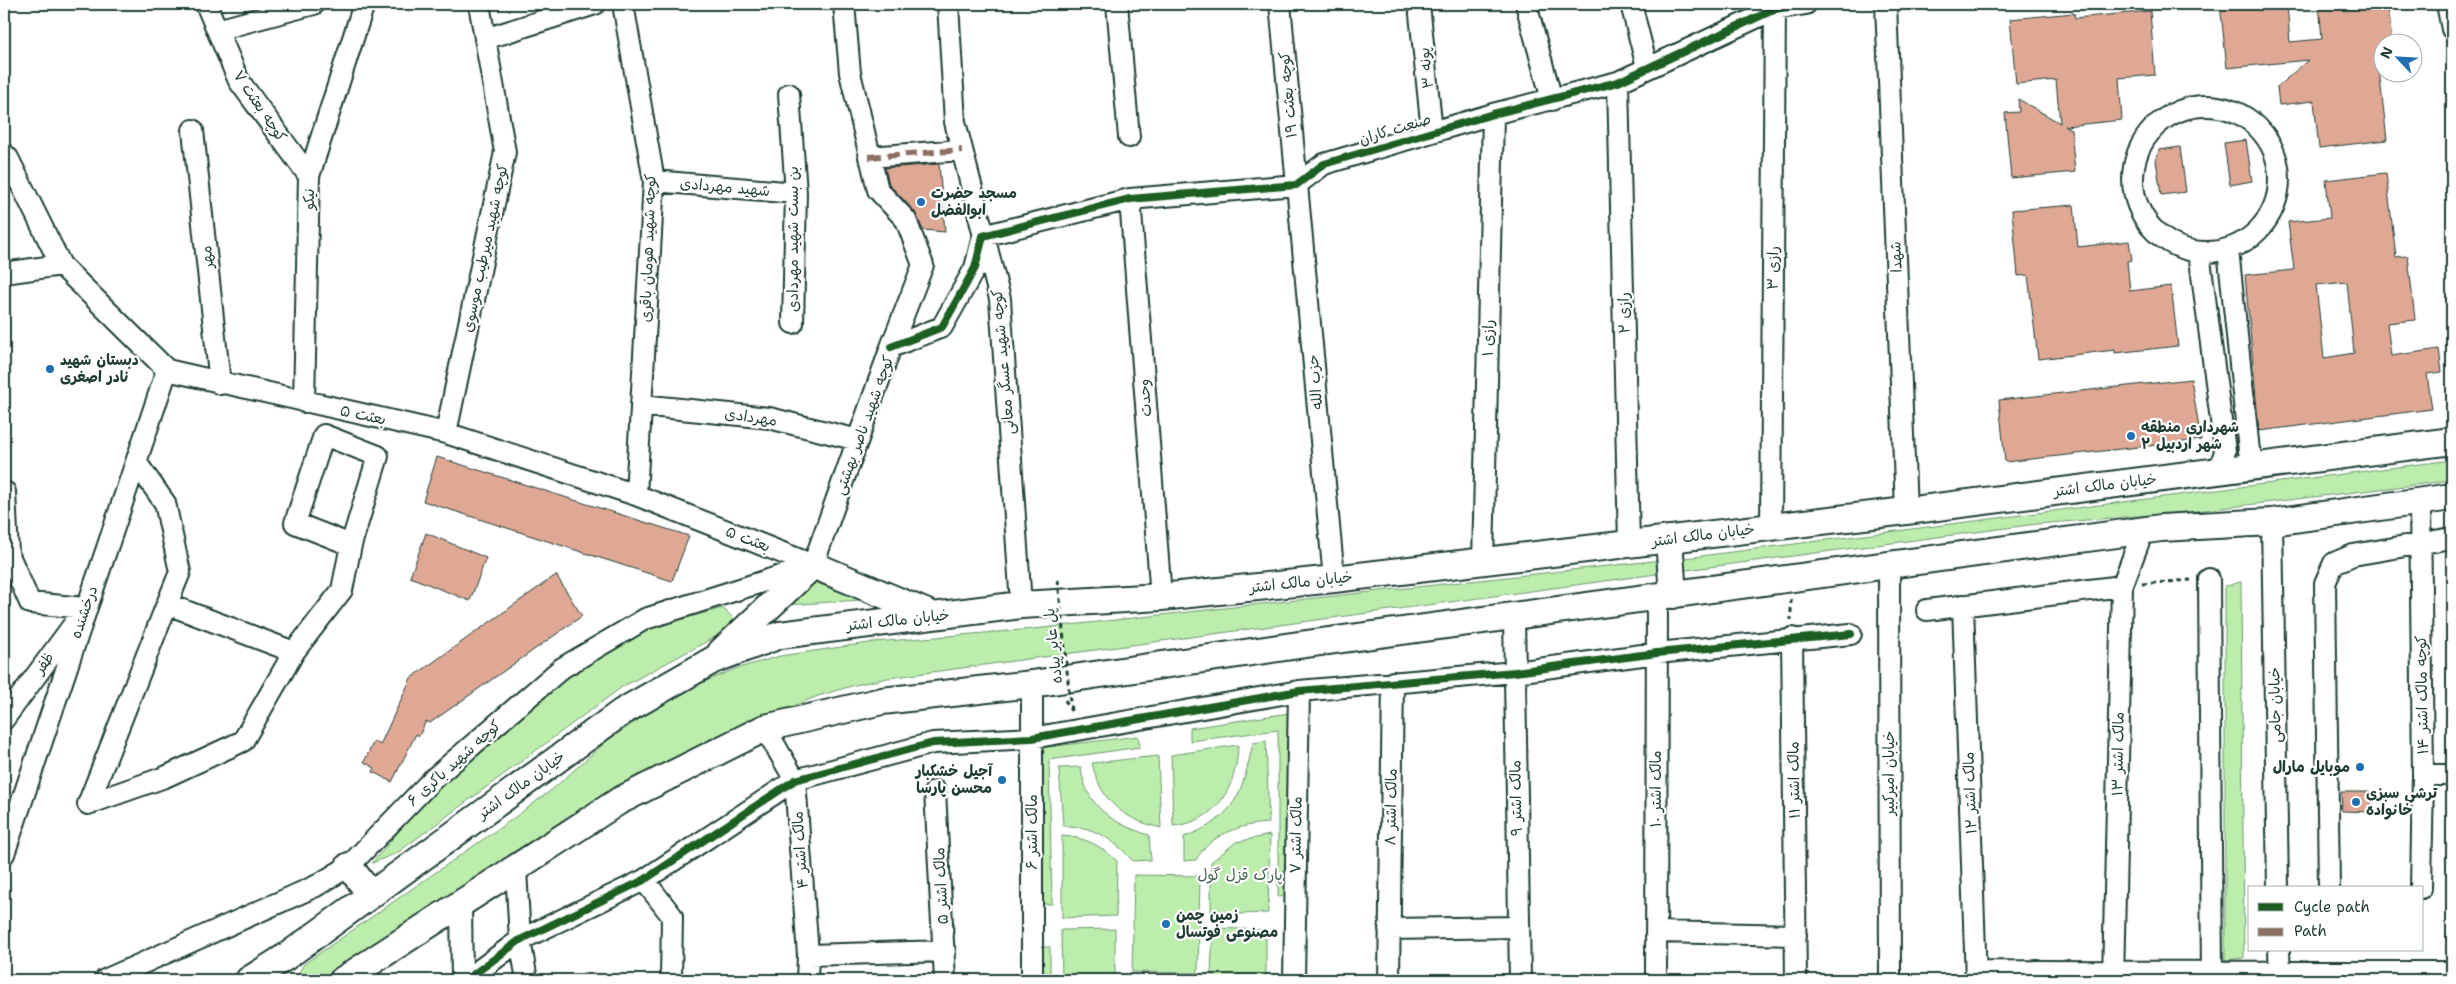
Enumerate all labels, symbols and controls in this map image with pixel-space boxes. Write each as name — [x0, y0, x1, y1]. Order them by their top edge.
north arrow — [2374, 32, 2424, 82]
text: N — [2376, 44, 2397, 61]
street label: پونه ۳ — [1414, 46, 1438, 90]
street label: کوچه بعثت ۱۹ — [1274, 51, 1302, 139]
street label: کوچه بعثت ۷ — [229, 66, 291, 146]
street label: صنعت کاران — [1357, 109, 1433, 149]
street label: کوچه شهید میرطیب موسوی — [457, 162, 513, 334]
street label: بن بست شهید مهردادی — [783, 166, 803, 312]
street label: کوچه شهید هومان باقری — [635, 173, 661, 323]
street label: شهید مهردادی — [679, 173, 771, 201]
place label: مسجد حضرت ابوالفضل — [931, 183, 1017, 220]
street label: نیکو — [299, 188, 319, 211]
marker: مسجد حضرت ابوالفضل — [915, 196, 927, 208]
street label: شهدا — [1885, 241, 1907, 273]
street label: مهر — [196, 245, 218, 271]
street label: رازی ۳ — [1763, 246, 1783, 290]
street label: کوچه شهید عسگر معانی — [987, 288, 1019, 436]
street label: رازی ۲ — [1614, 292, 1634, 334]
street label: رازی ۱ — [1478, 319, 1498, 357]
place label: دبستان شهید نادر اصغری — [60, 350, 139, 387]
street label: کوچه شهید ناصر بهشتی — [829, 353, 899, 497]
street label: حزب الله — [1303, 354, 1327, 410]
marker: دبستان شهید نادر اصغری — [44, 363, 56, 375]
street label: وحدت — [1134, 378, 1156, 418]
street label: بعثت ۵ — [338, 400, 388, 430]
street label: مهردادی — [723, 403, 779, 431]
place label: شهرداری منطقه ۲ شهر اردبیل — [2141, 417, 2239, 454]
marker: شهرداری منطقه ۲ شهر اردبیل — [2125, 430, 2137, 442]
street label: خیابان مالک اشتر — [2050, 469, 2158, 501]
street label: خیابان مالک اشتر — [1648, 519, 1756, 551]
street label: بعثت ۵ — [723, 521, 773, 557]
street label: خیابان مالک اشتر — [1246, 567, 1354, 598]
street label: درخشنده — [66, 583, 102, 641]
street label: خیابان مالک اشتر — [843, 605, 951, 636]
street label: پل عابر پیاده — [1039, 607, 1067, 685]
street label: کوچه مالک اشتر ۱۴ — [2411, 635, 2433, 755]
street label: ظفر — [28, 648, 59, 680]
street label: خیابان جامی — [2264, 667, 2286, 743]
street label: مالک اشتر ۱۳ — [2107, 712, 2129, 796]
street label: کوچه شهید باکری ۶ — [403, 715, 505, 811]
street label: خیابان امیرکبیر — [1879, 731, 1899, 817]
street label: مالک اشتر ۱۱ — [1783, 741, 1805, 819]
street label: خیابان مالک اشتر — [472, 746, 569, 825]
street label: مالک اشتر ۱۰ — [1646, 751, 1666, 827]
street label: مالک اشتر ۱۲ — [1959, 752, 1981, 834]
place label: موبایل مارال — [2273, 757, 2350, 777]
street label: مالک اشتر ۹ — [1505, 760, 1527, 836]
place label: آجیل خشکبار محسن پارسا — [914, 761, 993, 798]
marker: موبایل مارال — [2354, 761, 2366, 773]
street label: مالک اشتر ۸ — [1380, 768, 1402, 846]
marker: آجیل خشکبار محسن پارسا — [996, 774, 1008, 786]
place label: ترشی سبزی خانواده — [2366, 783, 2438, 820]
street label: مالک اشتر ۶ — [1022, 794, 1042, 870]
street label: مالک اشتر ۷ — [1285, 796, 1307, 874]
marker: ترشی سبزی خانواده — [2350, 796, 2362, 808]
street label: مالک اشتر ۴ — [787, 810, 813, 890]
street label: مالک اشتر ۵ — [929, 847, 953, 925]
park label: پارک قزل گول — [1197, 865, 1283, 885]
legend — [2248, 886, 2424, 952]
text: Cycle path — [2294, 897, 2370, 917]
place label: زمین چمن مصنوعی فوتسال — [1176, 905, 1278, 942]
marker: زمین چمن مصنوعی فوتسال — [1160, 918, 1172, 930]
text: Path — [2294, 921, 2327, 941]

